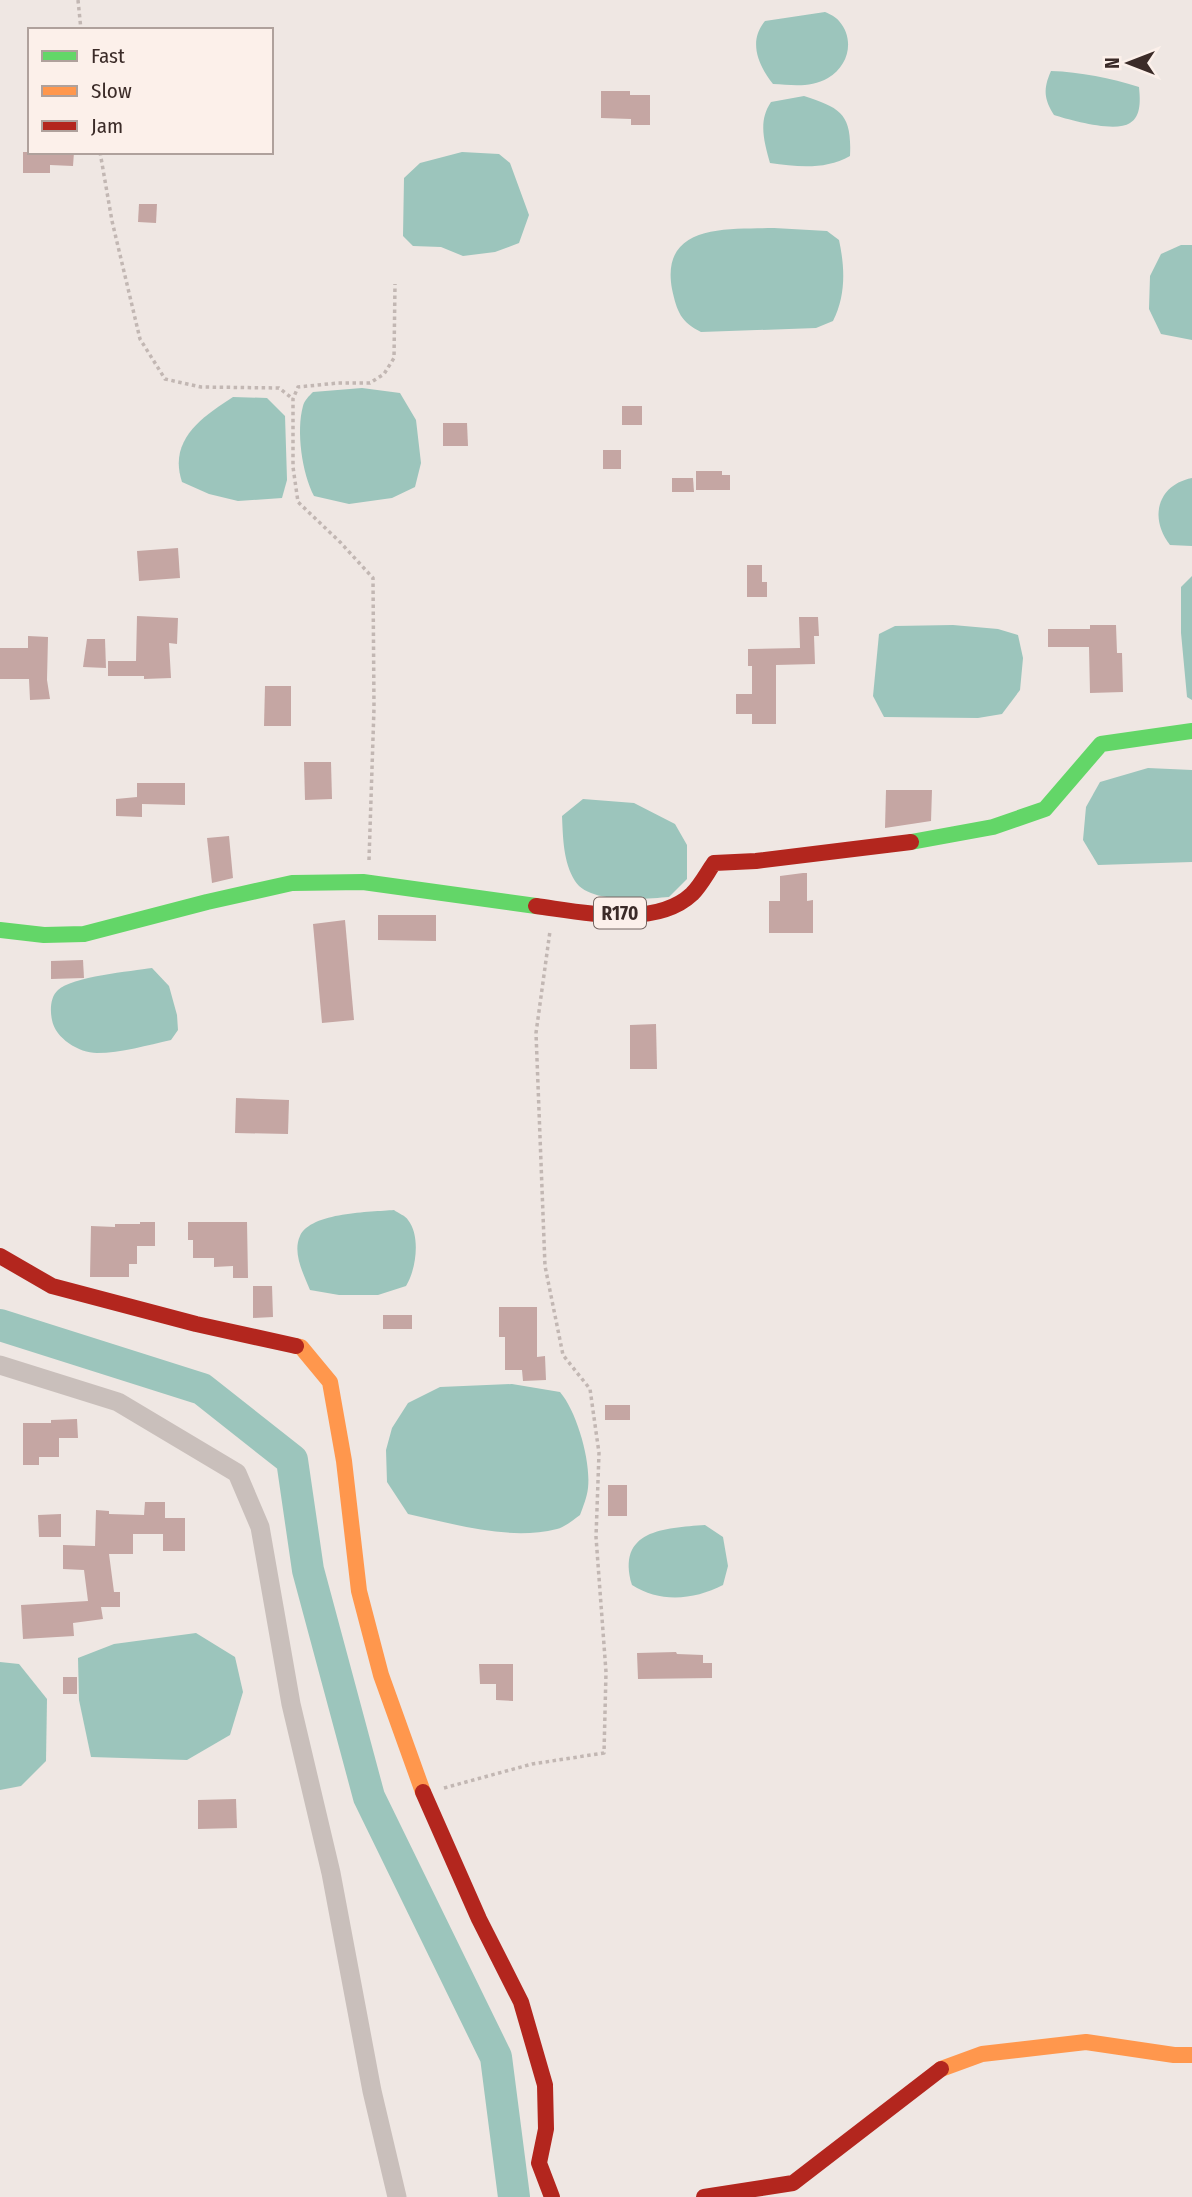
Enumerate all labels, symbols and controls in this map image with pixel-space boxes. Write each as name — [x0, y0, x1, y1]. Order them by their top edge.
legend — [28, 28, 273, 154]
north arrow — [1094, 28, 1164, 98]
text: Fast — [91, 43, 125, 69]
text: N — [1101, 57, 1124, 69]
text: Slow — [91, 78, 132, 104]
text: Jam — [91, 113, 123, 139]
road number: R170 — [594, 897, 646, 928]

